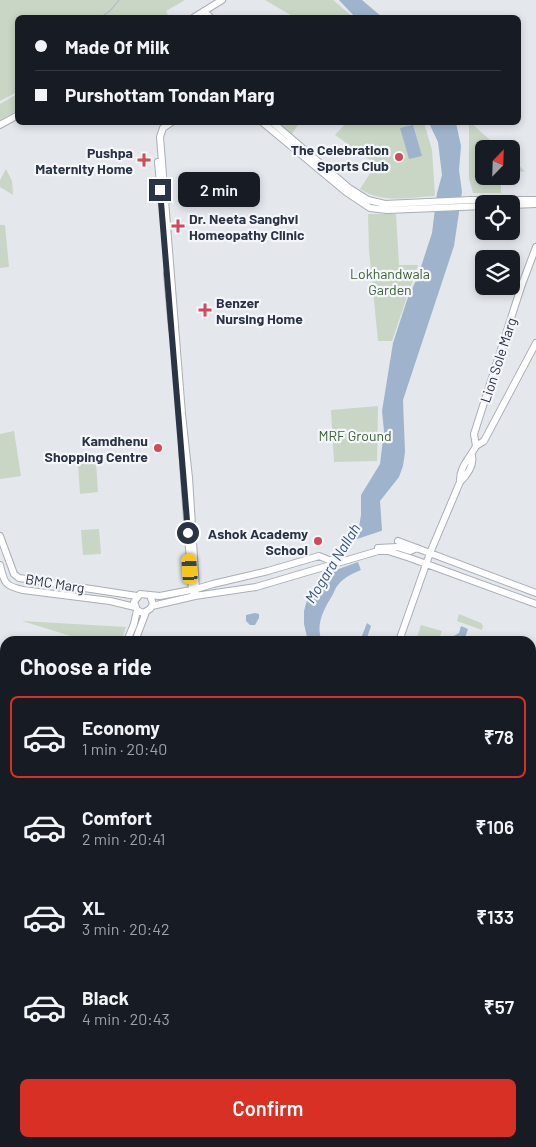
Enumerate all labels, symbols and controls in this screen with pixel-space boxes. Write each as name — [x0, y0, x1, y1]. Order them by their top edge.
text: Made Of Milk — [65, 35, 170, 58]
text: Purshottam Tondan Marg — [65, 83, 275, 106]
north arrow — [475, 140, 520, 185]
map controls — [475, 140, 520, 295]
place label: The Celebration Sports Club — [291, 141, 389, 174]
place label: Pushpa Maternity Home — [35, 144, 133, 177]
marker: The Celebration Sports Club — [393, 151, 405, 163]
marker: Pushpa Maternity Home — [137, 153, 151, 167]
callout: 2 min — [178, 172, 260, 208]
route end — [149, 179, 171, 201]
text: 2 min — [200, 180, 238, 199]
button: locate — [475, 195, 520, 240]
place label: Dr. Neeta Sanghvi Homeopathy Clinic — [189, 210, 305, 243]
marker: Dr. Neeta Sanghvi Homeopathy Clinic — [171, 219, 185, 233]
button: layers — [475, 250, 520, 295]
park label: Lokhandwala Garden — [350, 265, 430, 298]
place label: Benzer Nursing Home — [216, 294, 303, 327]
marker: Benzer Nursing Home — [198, 303, 212, 317]
street label: Lion Sole Marg — [476, 315, 520, 405]
park label: MRF Ground — [318, 427, 392, 444]
place label: Kamdhenu Shopping Centre — [45, 432, 148, 465]
marker: Kamdhenu Shopping Centre — [152, 442, 164, 454]
water label: Mogara Nallah — [300, 520, 364, 606]
route start — [177, 522, 199, 544]
place label: Ashok Academy School — [208, 525, 308, 558]
marker: Ashok Academy School — [312, 535, 324, 547]
car — [181, 554, 198, 584]
street label: BMC Marg — [24, 570, 86, 596]
text: Choose a ride — [20, 653, 152, 679]
icon: car — [22, 715, 67, 760]
text: Economy — [82, 716, 160, 739]
text: ₹78 — [484, 725, 514, 748]
text: 1 min · 20:40 — [82, 739, 167, 758]
icon: car — [22, 805, 67, 850]
text: Comfort — [82, 806, 152, 829]
text: ₹106 — [476, 815, 514, 838]
text: 2 min · 20:41 — [82, 829, 165, 848]
icon: car — [22, 895, 67, 940]
text: XL — [82, 896, 105, 919]
text: ₹133 — [476, 905, 514, 928]
text: 3 min · 20:42 — [82, 919, 170, 938]
icon: car — [22, 985, 67, 1030]
text: Black — [82, 986, 129, 1009]
text: ₹57 — [484, 995, 514, 1018]
text: 4 min · 20:43 — [82, 1009, 170, 1028]
button: Confirm — [20, 1079, 516, 1137]

